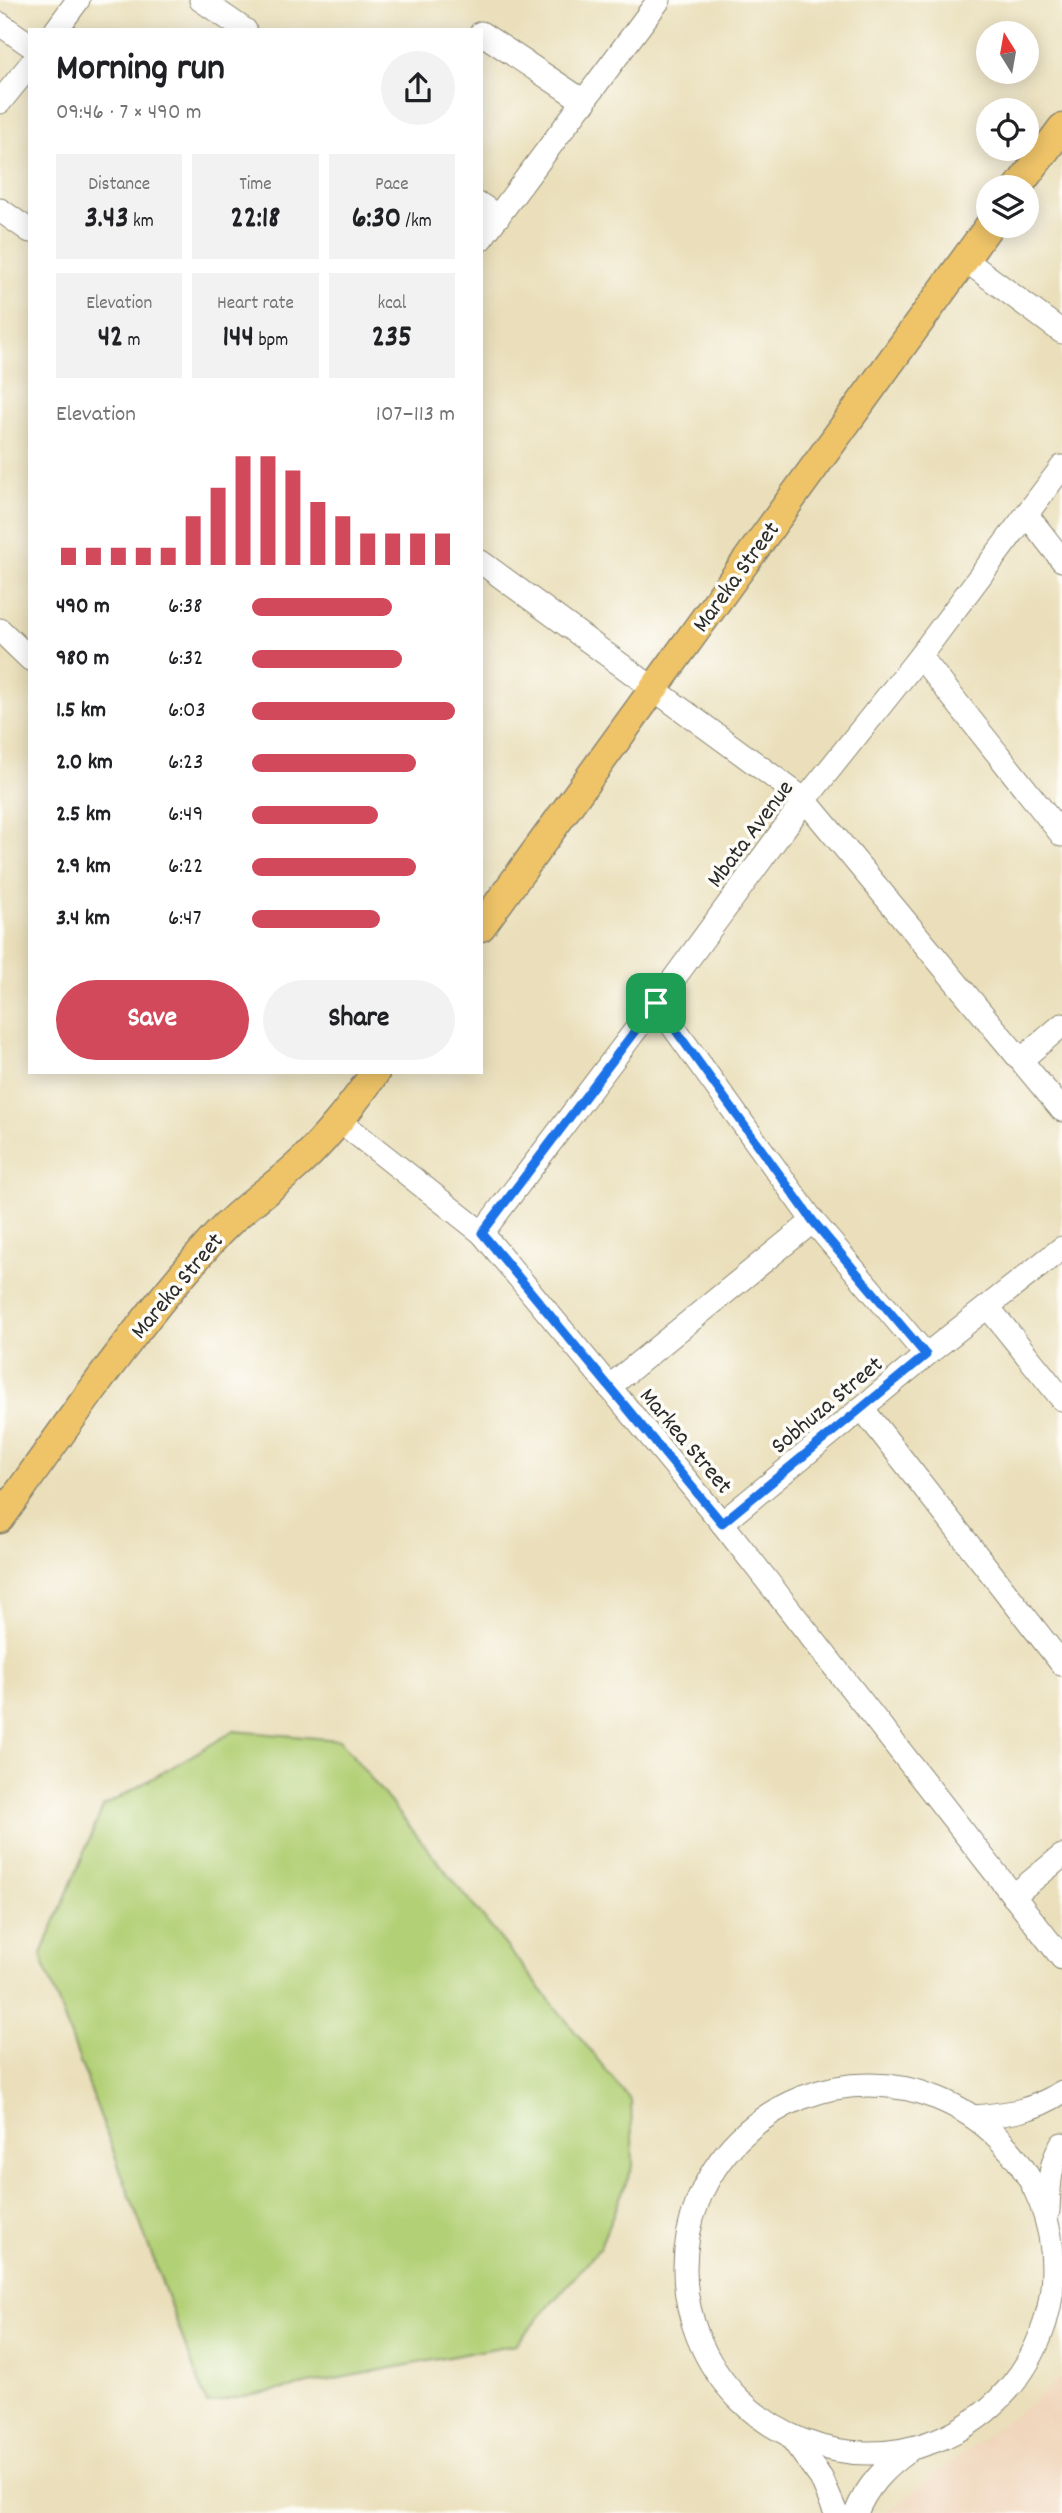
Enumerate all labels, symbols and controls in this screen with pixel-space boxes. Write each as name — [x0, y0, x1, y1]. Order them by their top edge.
north arrow — [976, 21, 1040, 84]
map controls — [976, 21, 1039, 238]
text: Morning run — [56, 43, 225, 98]
button: share — [381, 51, 455, 125]
text: 09:46 · 7 × 490 m — [56, 97, 202, 130]
button: locate — [976, 98, 1039, 161]
text: Distance — [88, 172, 150, 199]
text: Time — [239, 172, 272, 199]
text: Pace — [375, 172, 409, 199]
button: layers — [976, 175, 1039, 238]
text: 3.43 — [85, 199, 129, 242]
text: 22:18 — [231, 199, 280, 242]
text: 6:30 — [352, 199, 401, 242]
text: km — [129, 209, 154, 236]
text: /km — [401, 209, 432, 236]
text: Elevation — [86, 291, 152, 318]
text: Heart rate — [217, 291, 294, 318]
text: kcal — [377, 291, 406, 318]
text: 42 — [98, 318, 123, 361]
text: 144 — [223, 318, 254, 361]
text: 235 — [372, 318, 412, 361]
text: m — [123, 328, 141, 355]
text: bpm — [254, 328, 288, 355]
text: Elevation — [56, 399, 136, 432]
text: 107–113 m — [376, 399, 455, 432]
street label: Mareka Street — [686, 515, 789, 640]
text: 490 m — [56, 591, 110, 624]
text: 6:38 — [168, 591, 203, 624]
text: 980 m — [56, 643, 109, 676]
text: 6:32 — [168, 643, 203, 676]
text: 1.5 km — [56, 695, 106, 728]
text: 6:03 — [168, 695, 206, 728]
text: 2.0 km — [56, 747, 113, 780]
text: 6:23 — [168, 747, 203, 780]
street label: Mbata Avenue — [700, 774, 803, 896]
text: 2.5 km — [56, 799, 111, 832]
text: 6:49 — [168, 799, 203, 832]
text: 2.9 km — [56, 851, 111, 884]
text: 6:22 — [168, 851, 203, 884]
text: 3.4 km — [56, 903, 110, 936]
text: 6:47 — [168, 903, 201, 936]
pin — [626, 973, 686, 1033]
button: Save — [56, 980, 249, 1060]
button: Share — [263, 980, 455, 1060]
icon: arrive — [637, 984, 675, 1022]
street label: Mareka Street — [124, 1226, 233, 1348]
street label: Sobhuza Street — [764, 1349, 892, 1463]
street label: Markea Street — [630, 1381, 739, 1503]

